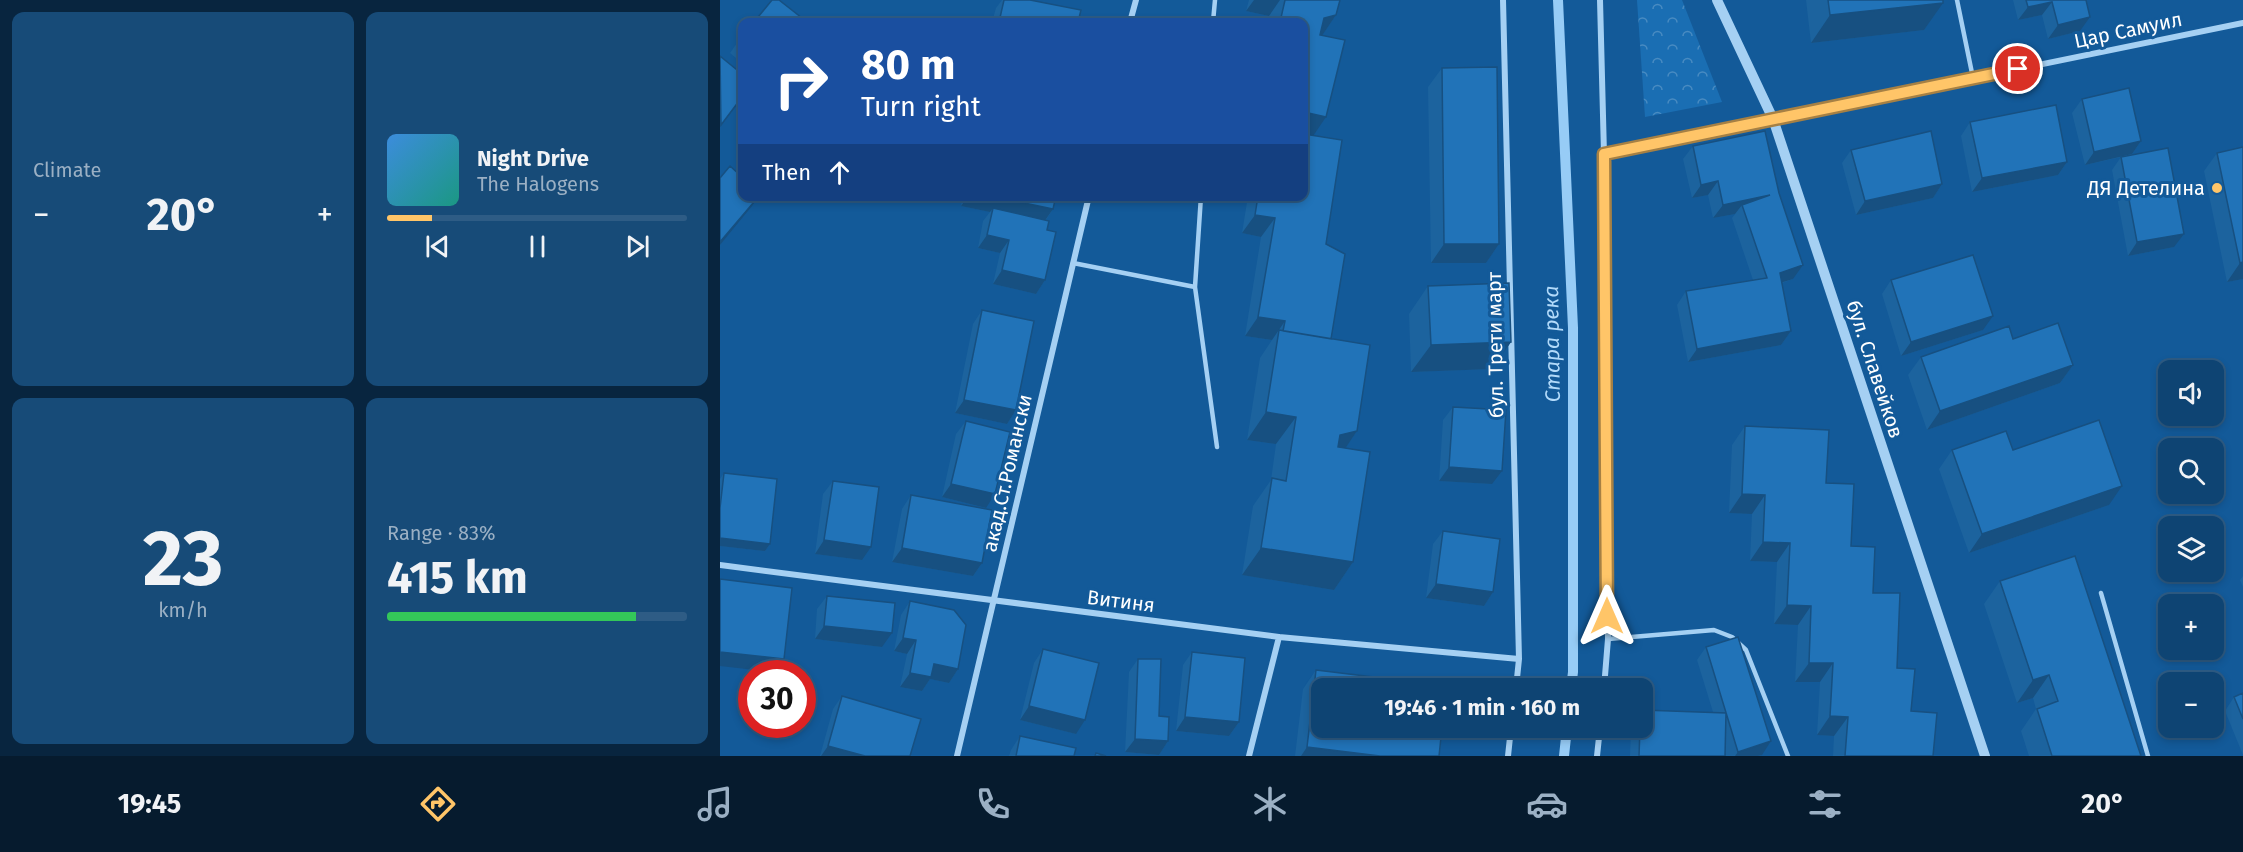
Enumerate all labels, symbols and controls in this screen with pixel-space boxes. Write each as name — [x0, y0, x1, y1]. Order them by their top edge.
street label: Цар Самуил — [2072, 7, 2184, 53]
text: 80 m — [861, 40, 955, 90]
icon: right — [762, 42, 840, 120]
pin — [1992, 43, 2043, 94]
icon: arrive — [2001, 52, 2034, 85]
text: Turn right — [861, 91, 981, 123]
text: Night Drive — [477, 145, 589, 172]
icon: ahead — [823, 156, 856, 189]
text: Climate — [33, 158, 101, 182]
text: Then — [762, 159, 811, 186]
text: The Halogens — [477, 172, 599, 196]
place label: ДЯ Детелина — [2086, 176, 2205, 200]
marker: ДЯ Детелина — [2210, 181, 2224, 195]
text: 20° — [146, 188, 220, 242]
text: − — [33, 195, 50, 235]
text: + — [317, 195, 333, 235]
icon: previous — [421, 230, 454, 263]
icon: pause — [521, 230, 554, 263]
icon: next — [621, 230, 654, 263]
street label: бул. Трети март — [1482, 271, 1508, 418]
water label: Стара река — [1538, 285, 1566, 403]
street label: бул. Славейков — [1841, 297, 1909, 441]
map controls — [2158, 360, 2224, 738]
button: sound — [2158, 360, 2224, 426]
street label: акад.Ст.Романски — [977, 392, 1037, 554]
button: search — [2158, 438, 2224, 504]
text: 23 — [143, 512, 223, 606]
button: layers — [2158, 516, 2224, 582]
text: Range · 83% — [387, 521, 495, 545]
text: 415 km — [387, 551, 528, 605]
position arrow — [1575, 584, 1639, 648]
street label: Витиня — [1086, 585, 1156, 617]
button: + — [2158, 594, 2224, 660]
text: km/h — [158, 598, 208, 622]
speed limit sign: 30 — [738, 660, 816, 738]
button: − — [2158, 672, 2224, 738]
text: 19:46 · 1 min · 160 m — [1384, 694, 1580, 721]
icon: directions — [417, 783, 459, 825]
icon: music — [694, 783, 736, 825]
icon: phone — [972, 783, 1014, 825]
icon: climate — [1249, 783, 1291, 825]
icon: car — [1526, 783, 1568, 825]
icon: filters — [1804, 783, 1846, 825]
text: 19:45 — [118, 788, 181, 820]
text: 20° — [2081, 788, 2125, 820]

